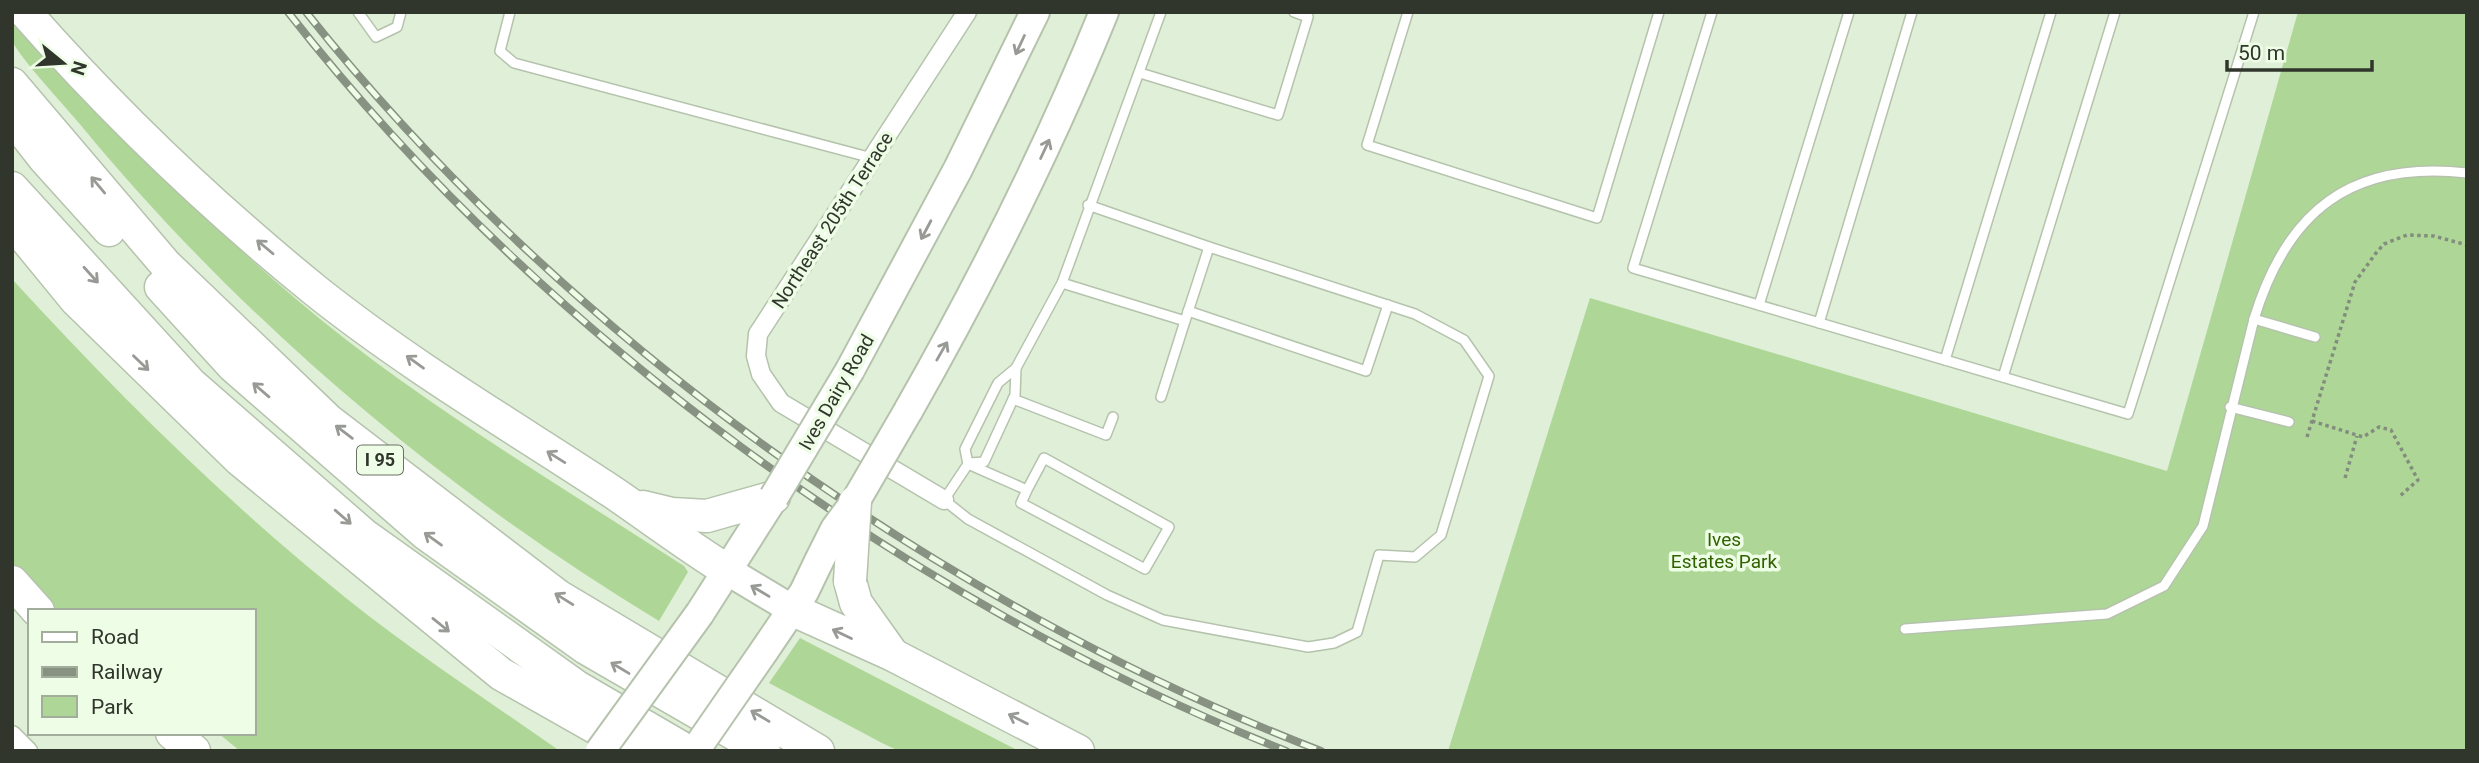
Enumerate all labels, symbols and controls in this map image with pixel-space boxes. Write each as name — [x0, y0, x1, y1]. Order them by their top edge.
north arrow — [28, 28, 98, 98]
scale bar — [2227, 28, 2372, 72]
one-way arrow — [1013, 34, 1026, 55]
text: 50 m — [2238, 41, 2285, 65]
text: N — [66, 58, 92, 78]
street label: Northeast 205th Terrace — [767, 128, 898, 313]
one-way arrow — [1039, 139, 1052, 160]
one-way arrow — [90, 176, 106, 194]
one-way arrow — [919, 219, 933, 239]
one-way arrow — [256, 239, 274, 255]
one-way arrow — [83, 266, 99, 284]
street label: Ives Dairy Road — [794, 330, 879, 454]
one-way arrow — [935, 342, 949, 362]
one-way arrow — [132, 354, 149, 371]
one-way arrow — [406, 355, 425, 370]
one-way arrow — [252, 382, 270, 398]
one-way arrow — [335, 425, 354, 440]
road number: I 95 — [357, 446, 403, 474]
one-way arrow — [546, 449, 566, 463]
one-way arrow — [334, 509, 352, 525]
park label: Ives Estates Park — [1671, 528, 1777, 573]
one-way arrow — [424, 531, 443, 546]
one-way arrow — [751, 583, 771, 597]
one-way arrow — [555, 592, 575, 606]
legend — [28, 609, 256, 735]
one-way arrow — [432, 617, 450, 632]
text: Road — [91, 625, 139, 649]
one-way arrow — [832, 627, 853, 640]
text: Railway — [91, 660, 163, 684]
one-way arrow — [610, 661, 631, 674]
text: Park — [91, 695, 134, 719]
one-way arrow — [750, 709, 770, 723]
one-way arrow — [1008, 712, 1028, 726]

